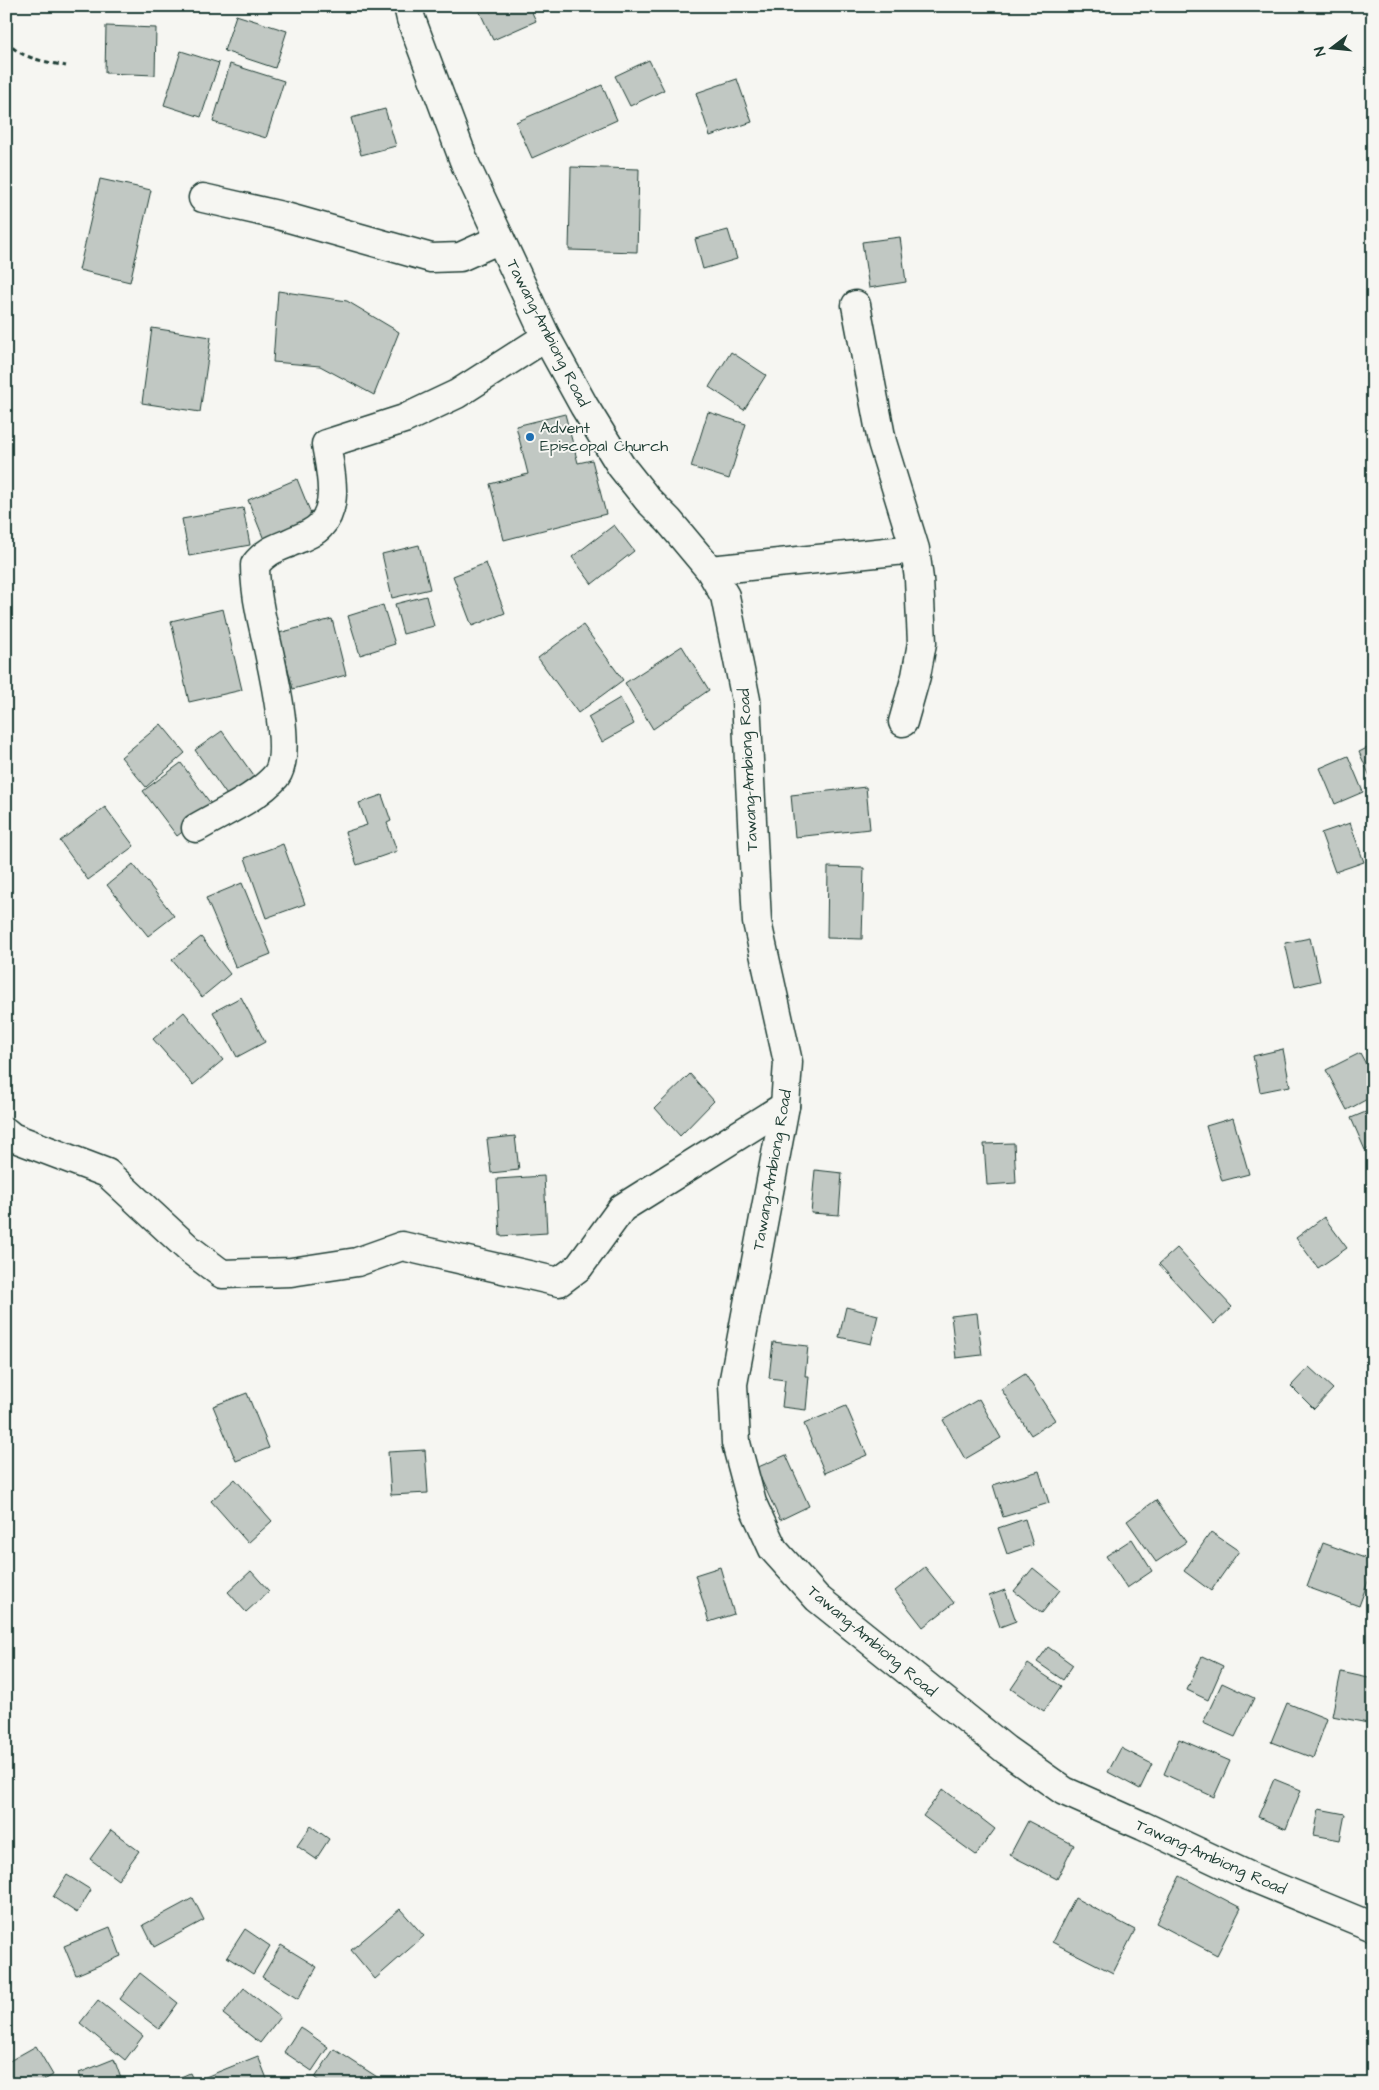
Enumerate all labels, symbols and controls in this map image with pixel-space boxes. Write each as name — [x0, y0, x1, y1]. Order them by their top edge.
north arrow — [1306, 22, 1356, 72]
text: N — [1310, 44, 1331, 58]
street label: Tawang-Ambiong Road — [500, 255, 595, 411]
place label: Advent Episcopal Church — [540, 417, 668, 457]
marker: Advent Episcopal Church — [524, 431, 536, 443]
street label: Tawang-Ambiong Road — [733, 688, 764, 852]
street label: Tawang-Ambiong Road — [747, 1088, 798, 1252]
street label: Tawang-Ambiong Road — [802, 1580, 941, 1703]
street label: Tawang-Ambiong Road — [1132, 1814, 1290, 1901]

